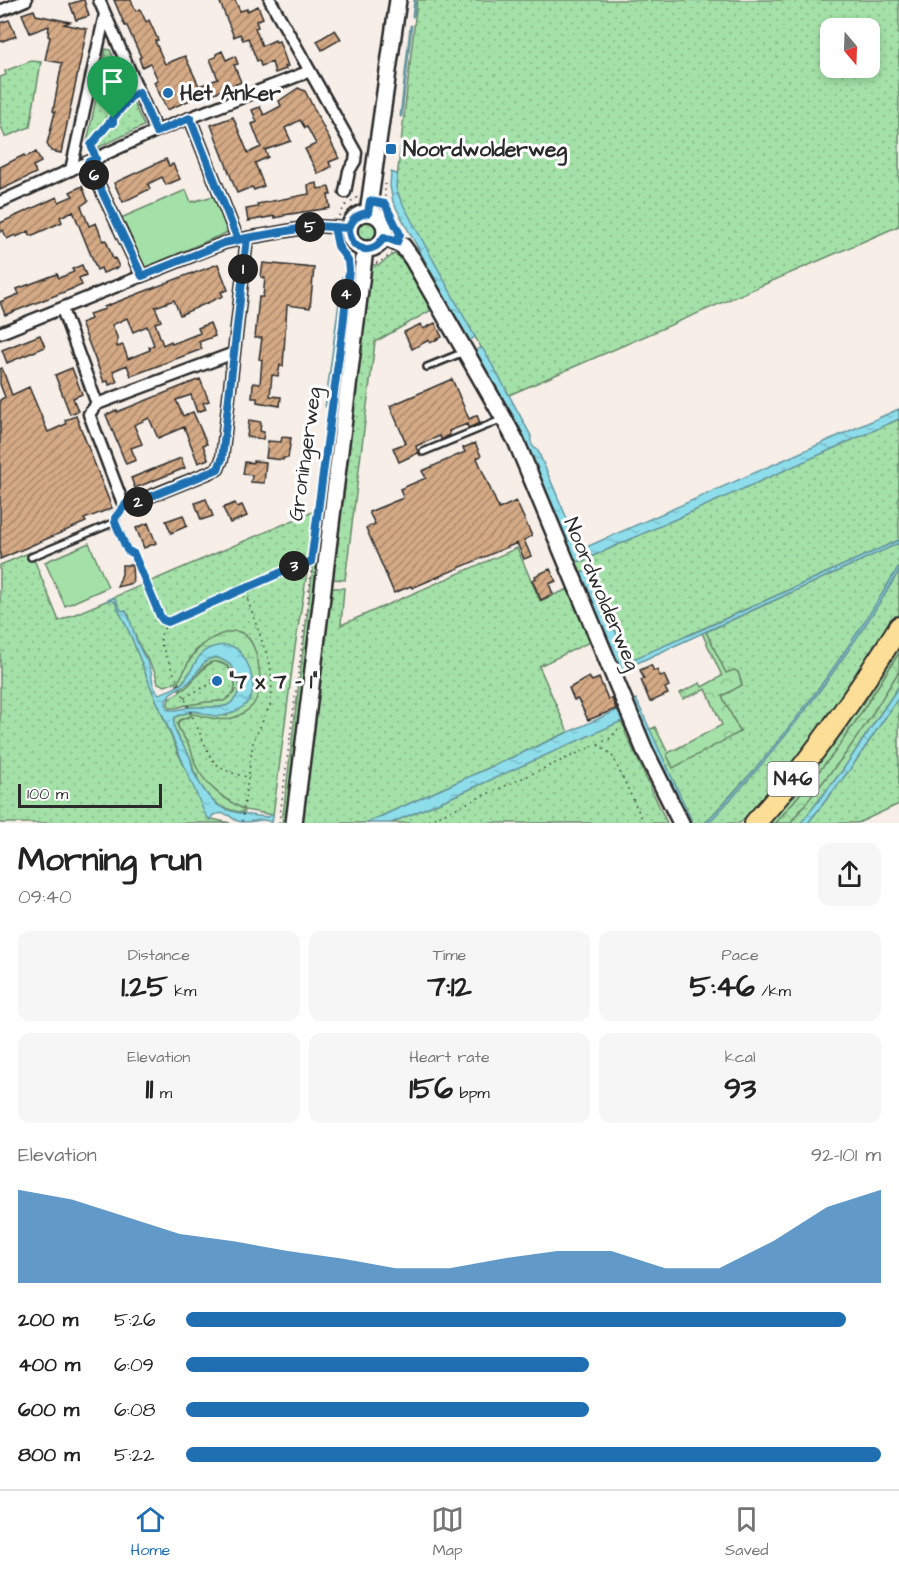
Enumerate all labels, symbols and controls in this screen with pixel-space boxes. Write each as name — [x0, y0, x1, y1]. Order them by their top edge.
north arrow — [820, 18, 880, 78]
map controls — [820, 18, 880, 78]
pin — [87, 56, 138, 118]
icon: arrive — [96, 65, 129, 98]
place label: Het Anker — [180, 79, 281, 108]
marker: Het Anker — [161, 86, 175, 100]
place label: Noordwolderweg — [403, 135, 567, 166]
marker: Noordwolderweg — [384, 142, 398, 156]
pin: 6 — [79, 160, 109, 190]
text: 6 — [89, 164, 99, 186]
pin: 5 — [295, 212, 325, 242]
text: 5 — [304, 216, 316, 238]
pin: 1 — [228, 254, 258, 284]
text: 1 — [242, 258, 244, 280]
pin: 4 — [331, 279, 361, 309]
text: 4 — [341, 283, 351, 305]
street label: Groningerweg — [281, 385, 331, 523]
pin: 2 — [123, 487, 153, 517]
text: 2 — [133, 491, 143, 513]
street label: Noordwolderweg — [555, 513, 647, 676]
pin: 3 — [279, 551, 309, 581]
text: 3 — [290, 555, 298, 577]
place label: "7 x 7 - 1" — [229, 667, 318, 696]
marker: "7 x 7 - 1" — [210, 674, 224, 688]
road number: N46 — [768, 762, 818, 796]
scale bar — [18, 781, 162, 809]
text: 100 m — [27, 783, 68, 805]
text: Morning run — [18, 837, 202, 883]
button: share — [818, 843, 881, 906]
text: 09:40 — [18, 883, 72, 911]
text: Distance — [128, 944, 190, 966]
text: Time — [433, 944, 466, 966]
text: Pace — [722, 944, 759, 966]
text: 1.25 — [121, 966, 168, 1008]
text: 7:12 — [427, 966, 472, 1008]
text: 5:46 — [689, 966, 755, 1008]
text: km — [168, 980, 196, 1002]
text: /km — [755, 980, 791, 1002]
text: Elevation — [127, 1046, 190, 1068]
text: Heart rate — [409, 1046, 490, 1068]
text: kcal — [725, 1046, 755, 1068]
text: 11 — [146, 1068, 153, 1110]
text: 156 — [409, 1068, 453, 1110]
text: 93 — [724, 1068, 756, 1110]
text: m — [153, 1082, 172, 1104]
text: bpm — [453, 1082, 490, 1104]
text: Elevation — [18, 1141, 97, 1169]
text: 92–101 m — [811, 1141, 881, 1169]
text: 200 m — [18, 1306, 78, 1334]
text: 5:26 — [114, 1306, 155, 1334]
text: 400 m — [18, 1351, 80, 1379]
text: 6:09 — [114, 1351, 154, 1379]
text: 600 m — [18, 1396, 79, 1424]
text: 6:08 — [114, 1396, 155, 1424]
text: 800 m — [18, 1441, 80, 1469]
text: 5:22 — [114, 1441, 154, 1469]
tab: Home — [130, 1503, 170, 1561]
tab: Map — [431, 1503, 464, 1561]
tab: Saved — [725, 1503, 769, 1561]

